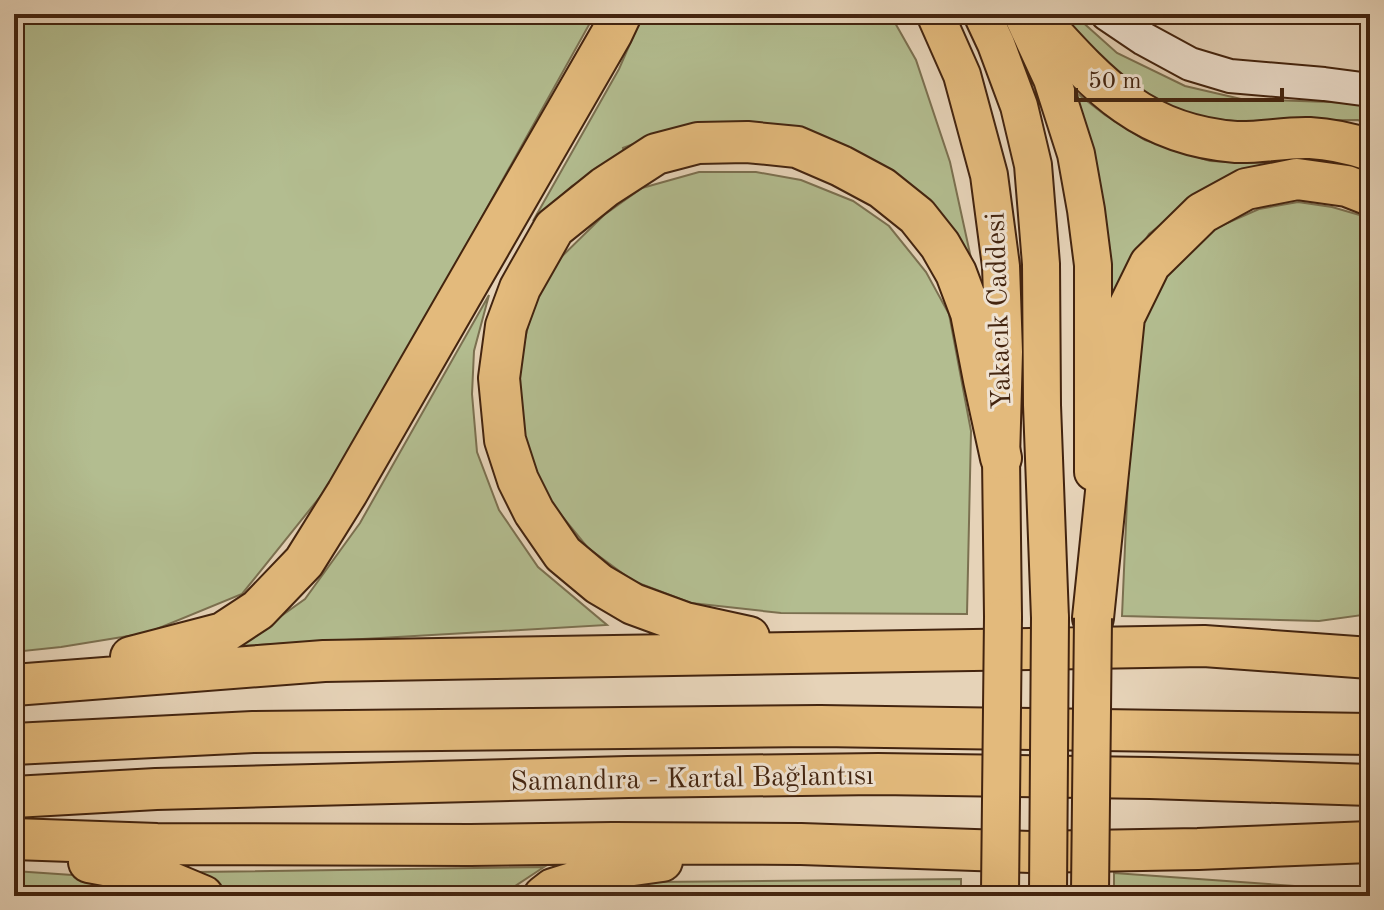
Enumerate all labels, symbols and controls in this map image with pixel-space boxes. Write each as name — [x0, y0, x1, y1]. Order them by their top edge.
scale bar — [1076, 52, 1282, 102]
text: 50 m — [1088, 70, 1142, 94]
street label: Yakacık Caddesi — [983, 212, 1017, 410]
street label: Samandıra - Kartal Bağlantısı — [510, 763, 874, 797]

